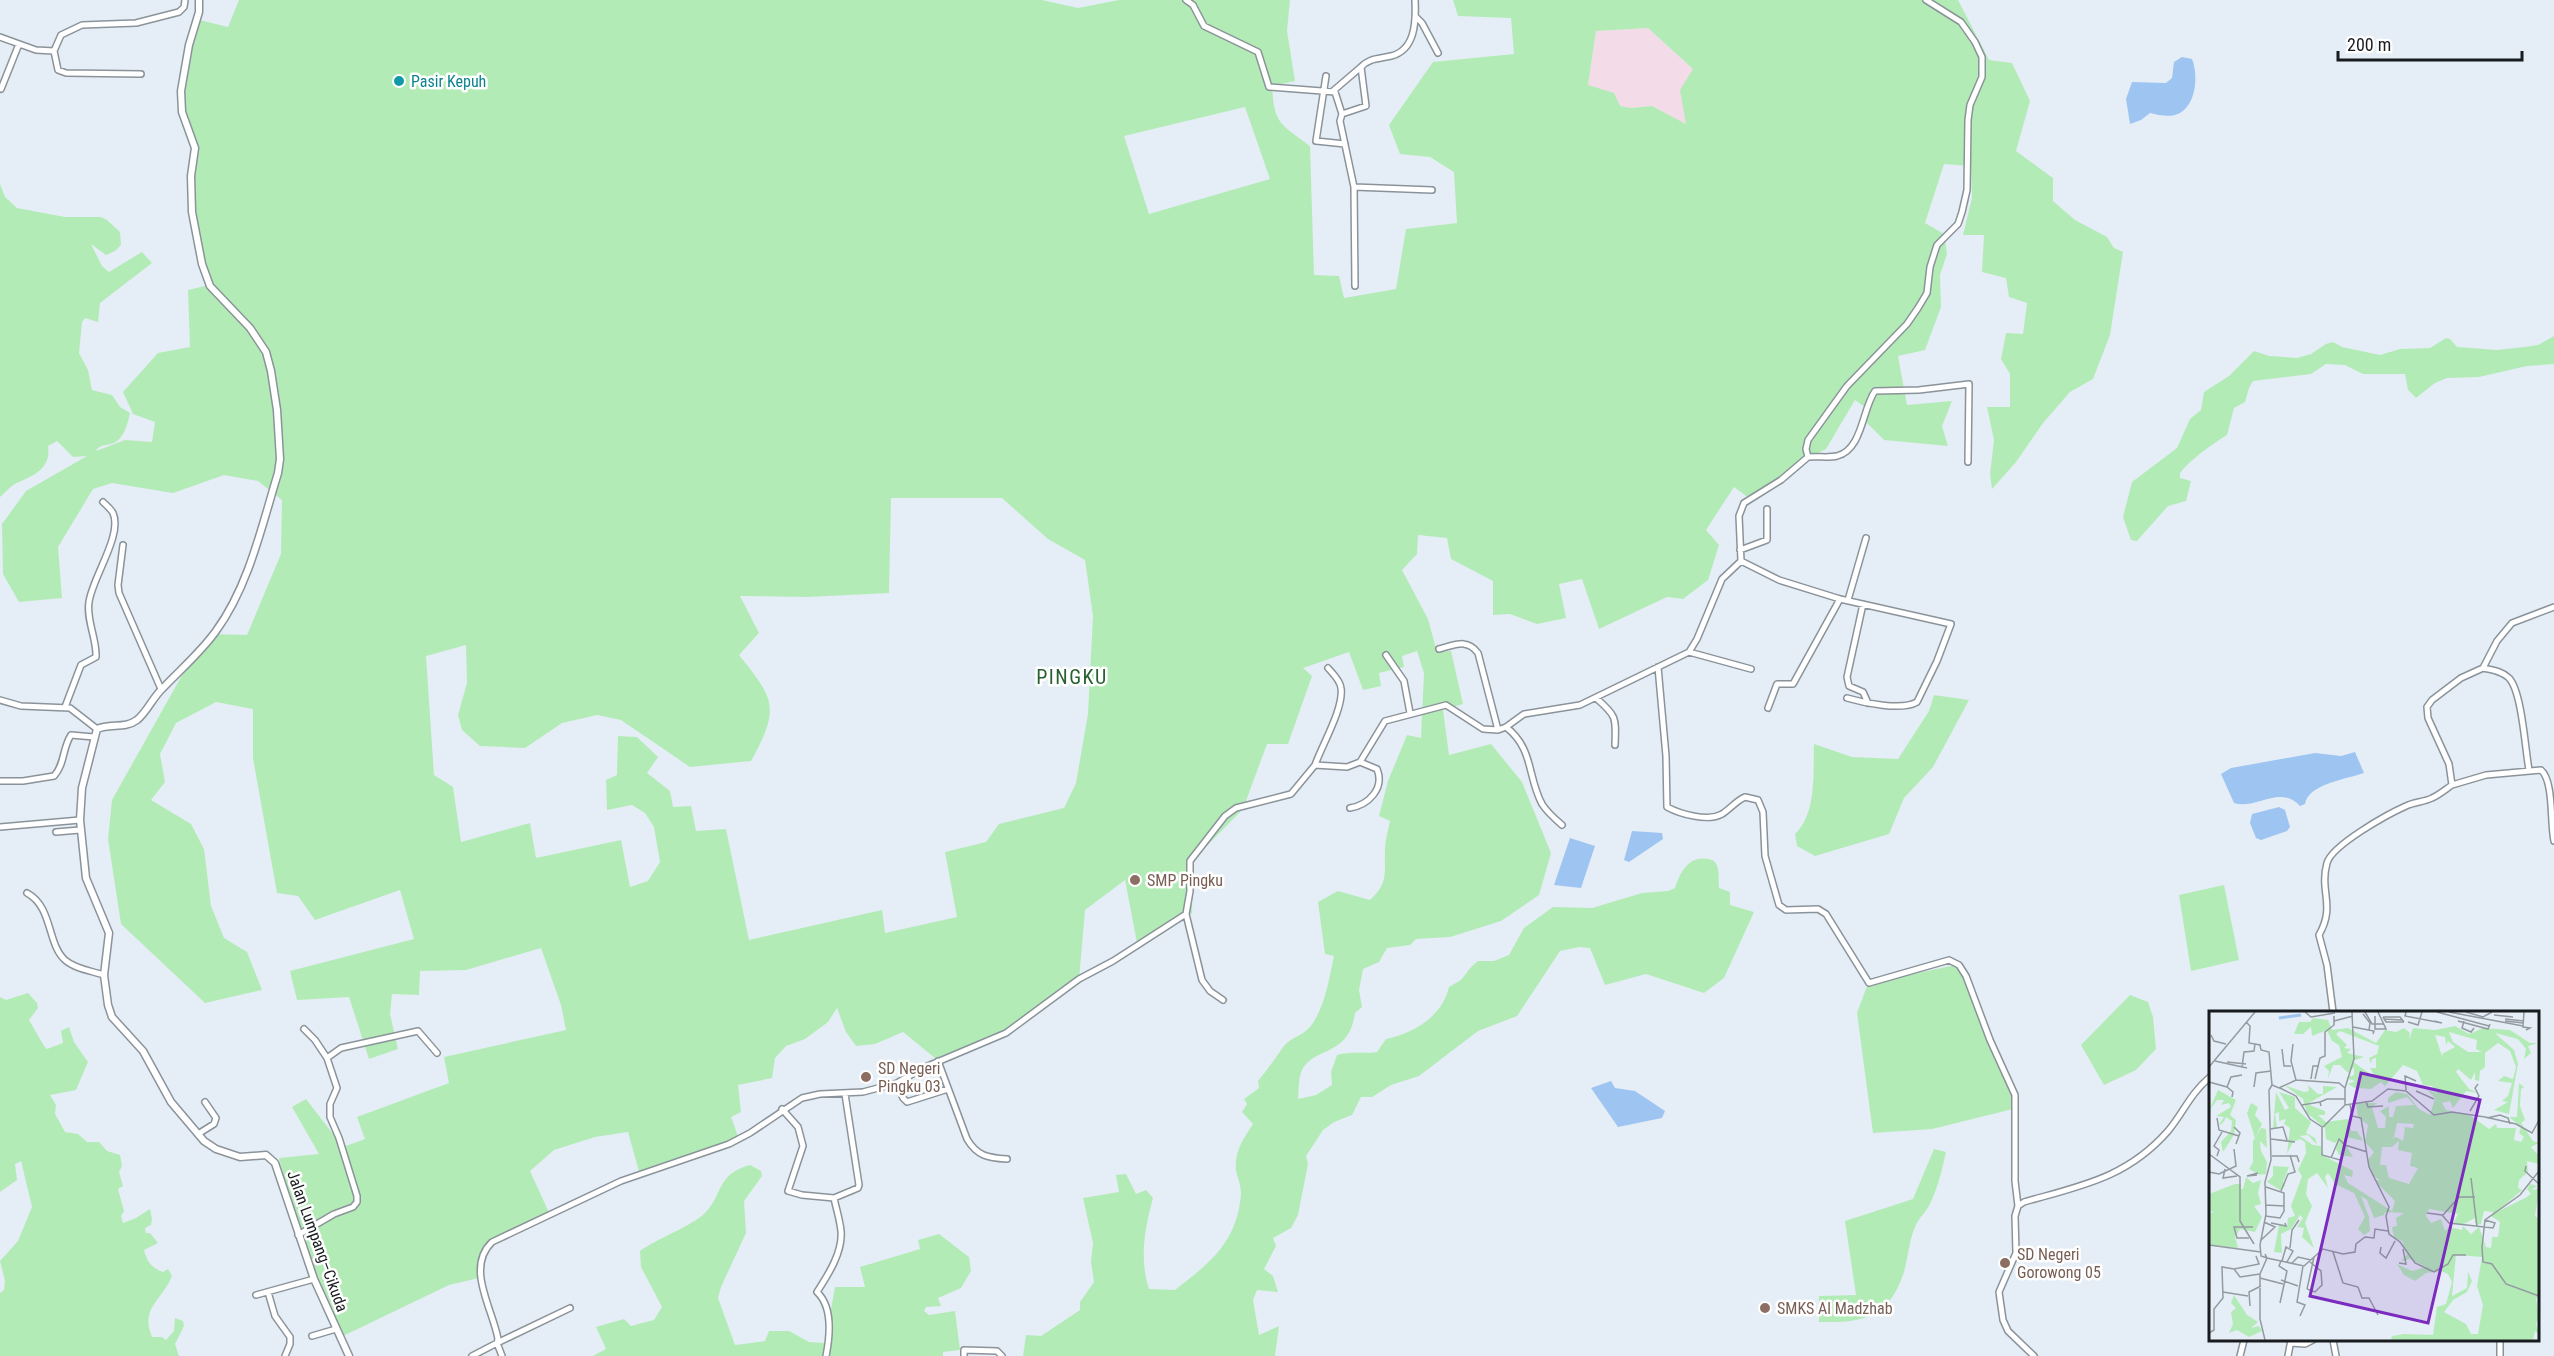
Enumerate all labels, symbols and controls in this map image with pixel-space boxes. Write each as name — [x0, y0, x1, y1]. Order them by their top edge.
scale bar — [2338, 24, 2522, 62]
text: 200 m — [2347, 34, 2391, 55]
place label: Pasir Kepuh — [411, 72, 486, 91]
marker: Pasir Kepuh — [392, 74, 406, 88]
district label: PINGKU — [1036, 665, 1108, 689]
place label: SMP Pingku — [1147, 871, 1223, 890]
marker: SMP Pingku — [1128, 873, 1142, 887]
inset map — [2209, 1011, 2539, 1341]
place label: SD Negeri Pingku 03 — [878, 1059, 941, 1096]
marker: SD Negeri Pingku 03 — [859, 1070, 873, 1084]
street label: Jalan Lumpang–Cikuda — [283, 1168, 352, 1314]
place label: SD Negeri Gorowong 05 — [2017, 1245, 2101, 1282]
marker: SD Negeri Gorowong 05 — [1998, 1256, 2012, 1270]
place label: SMKS Al Madzhab — [1777, 1299, 1893, 1318]
marker: SMKS Al Madzhab — [1758, 1301, 1772, 1315]

